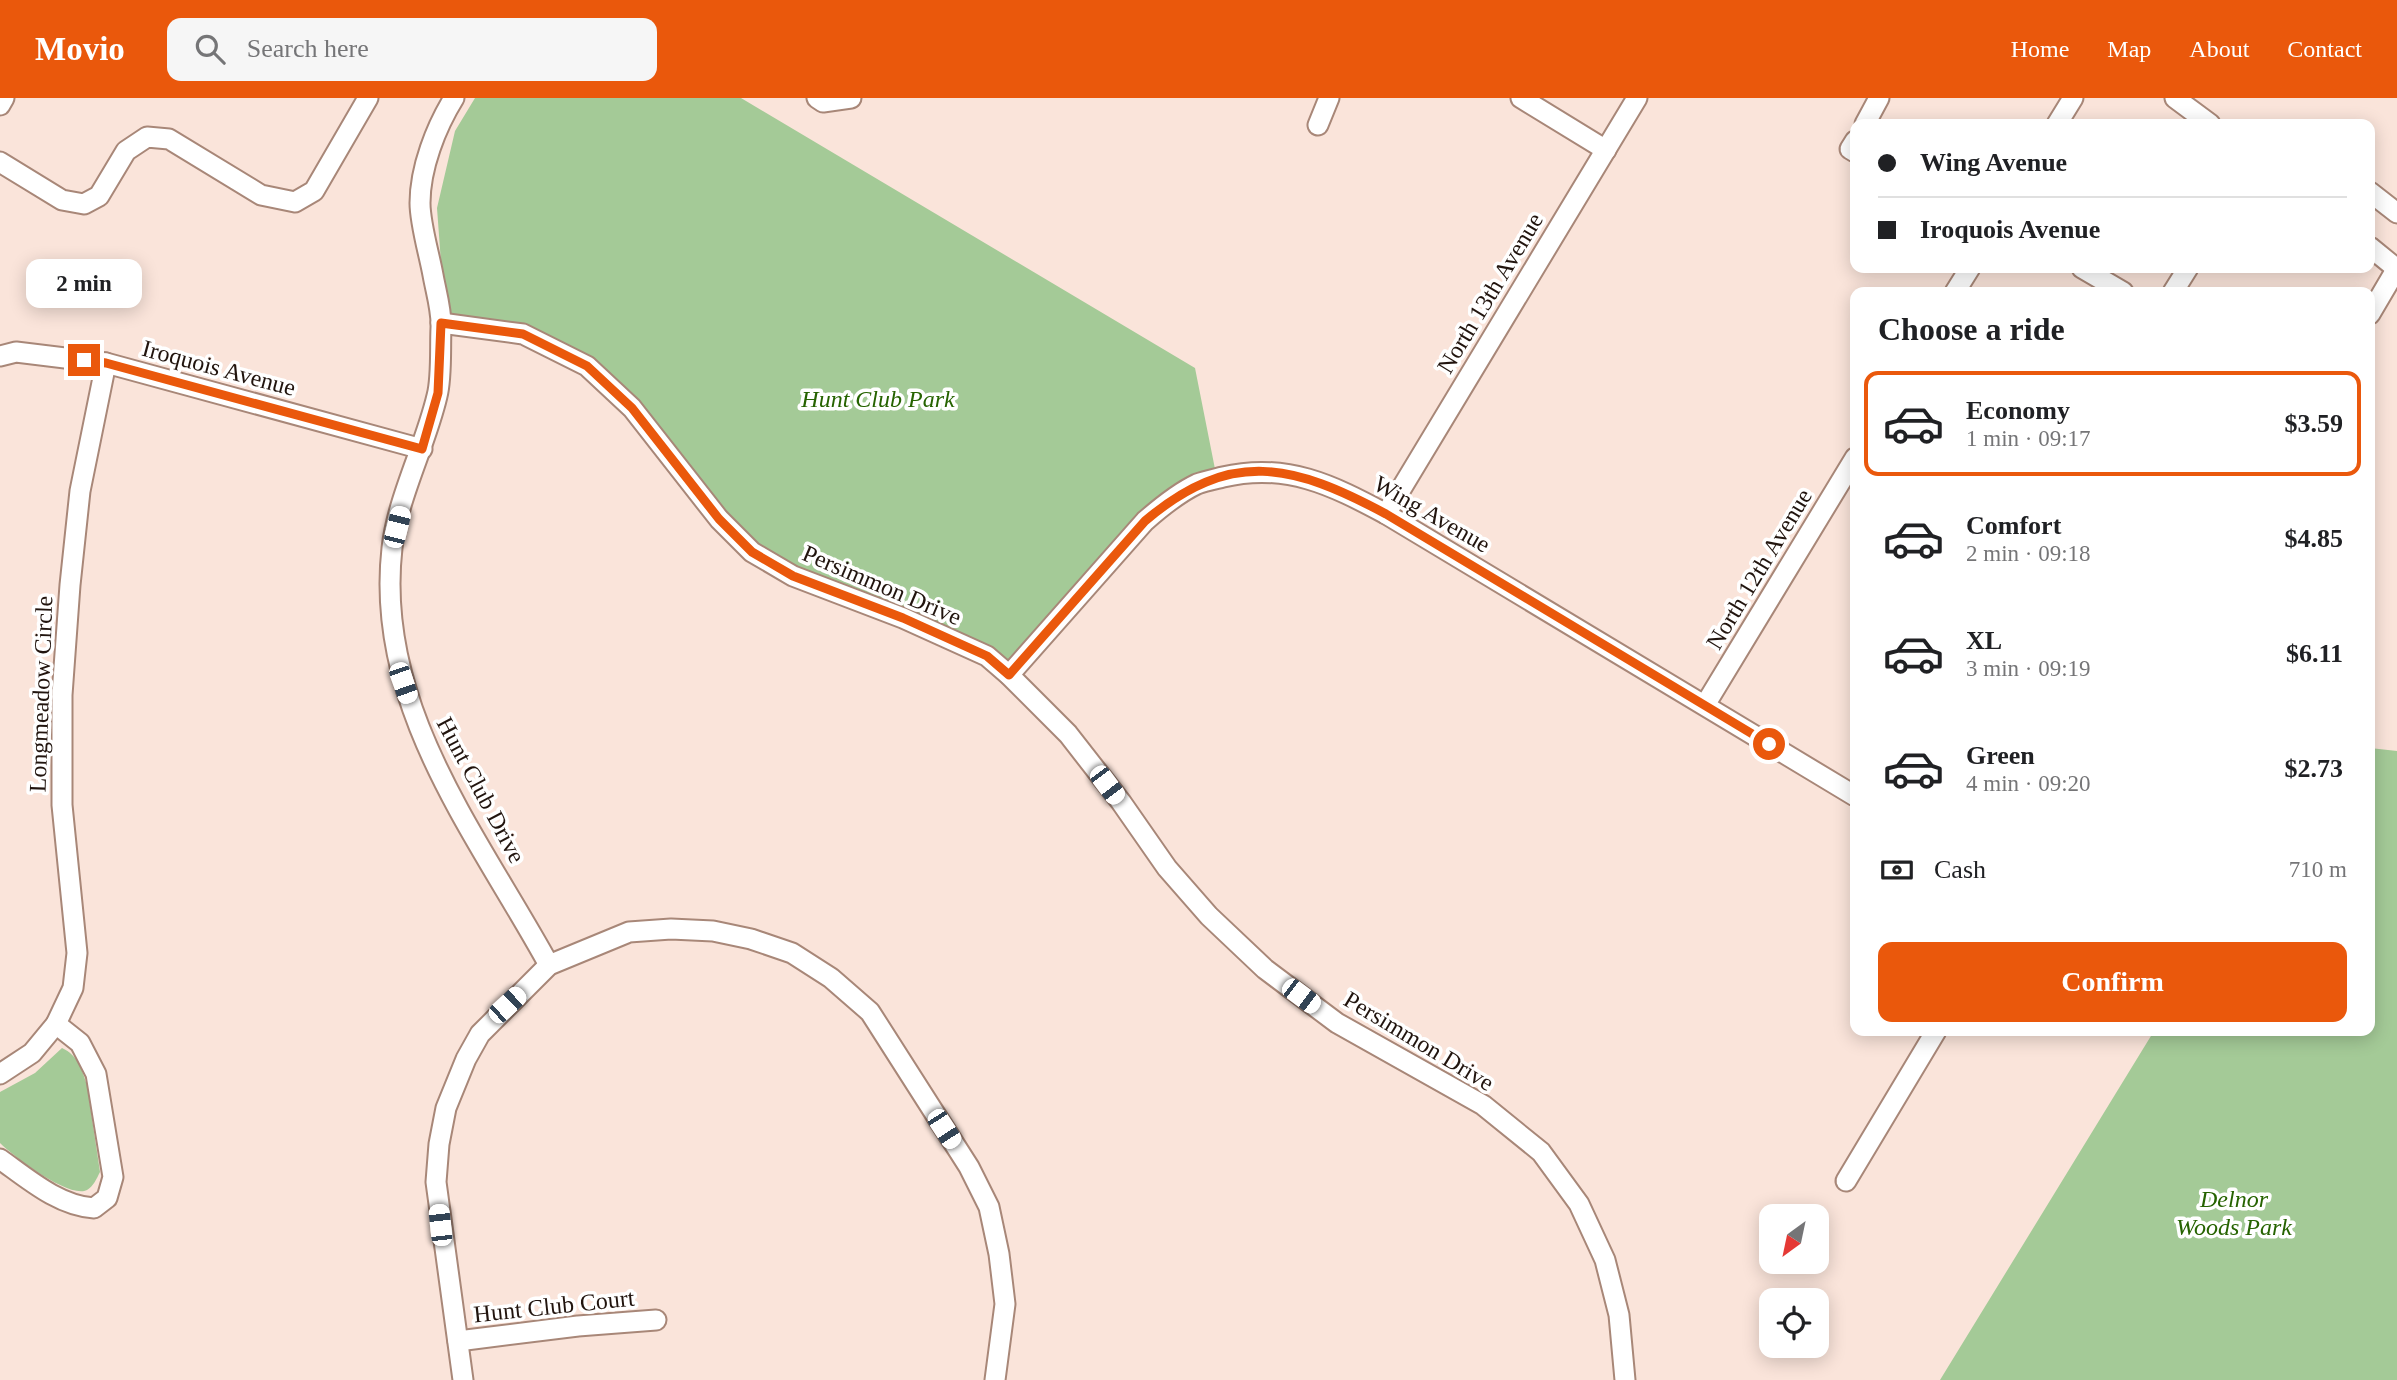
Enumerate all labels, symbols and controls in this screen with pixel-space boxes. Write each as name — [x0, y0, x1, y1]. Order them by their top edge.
search box — [167, 18, 657, 81]
icon: search — [191, 30, 229, 68]
text: Movio — [35, 31, 125, 67]
text: Search here — [247, 34, 369, 63]
text: Home — [2011, 36, 2069, 62]
text: Map — [2107, 36, 2151, 62]
text: About — [2189, 36, 2249, 62]
text: Contact — [2287, 36, 2362, 62]
text: Wing Avenue — [1920, 148, 2067, 177]
street label: North 13th Avenue — [1432, 208, 1548, 378]
text: Iroquois Avenue — [1920, 215, 2100, 244]
callout: 2 min — [26, 258, 142, 308]
text: 2 min — [56, 271, 112, 296]
text: Choose a ride — [1878, 311, 2065, 347]
street label: Iroquois Avenue — [140, 335, 298, 401]
route end — [68, 344, 100, 376]
park label: Hunt Club Park — [800, 386, 955, 412]
icon: car — [1882, 392, 1945, 455]
text: Economy — [1966, 396, 2070, 425]
text: $3.59 — [2285, 409, 2343, 438]
text: 1 min · 09:17 — [1966, 426, 2091, 451]
street label: Wing Avenue — [1369, 470, 1495, 558]
street label: North 12th Avenue — [1701, 484, 1817, 654]
car — [382, 504, 413, 550]
icon: car — [1882, 507, 1945, 570]
text: Comfort — [1966, 511, 2061, 540]
text: $4.85 — [2285, 524, 2343, 553]
street label: Persimmon Drive — [799, 540, 965, 630]
text: 2 min · 09:18 — [1966, 541, 2091, 566]
street label: Longmeadow Circle — [25, 595, 57, 793]
icon: car — [1882, 622, 1945, 685]
text: XL — [1966, 626, 2002, 655]
text: $6.11 — [2286, 639, 2343, 668]
text: 3 min · 09:19 — [1966, 656, 2091, 681]
car — [387, 660, 420, 706]
street label: Hunt Club Drive — [432, 713, 530, 867]
route start — [1753, 728, 1785, 760]
icon: car — [1882, 737, 1945, 800]
text: Green — [1966, 741, 2035, 770]
text: $2.73 — [2285, 754, 2343, 783]
car — [1086, 762, 1129, 808]
text: 4 min · 09:20 — [1966, 771, 2091, 796]
icon: cash — [1878, 851, 1916, 889]
text: Cash — [1934, 855, 1986, 884]
text: 710 m — [2289, 857, 2347, 882]
button: Confirm — [1878, 942, 2347, 1022]
car — [1278, 975, 1325, 1017]
car — [485, 983, 530, 1027]
street label: Persimmon Drive — [1339, 986, 1499, 1096]
car — [924, 1106, 965, 1152]
park label: Delnor Woods Park — [2176, 1186, 2292, 1240]
car — [428, 1203, 453, 1247]
north arrow — [1759, 1204, 1829, 1274]
map controls — [1759, 1204, 1829, 1358]
street label: Hunt Club Court — [472, 1285, 636, 1327]
button: locate — [1759, 1288, 1829, 1358]

